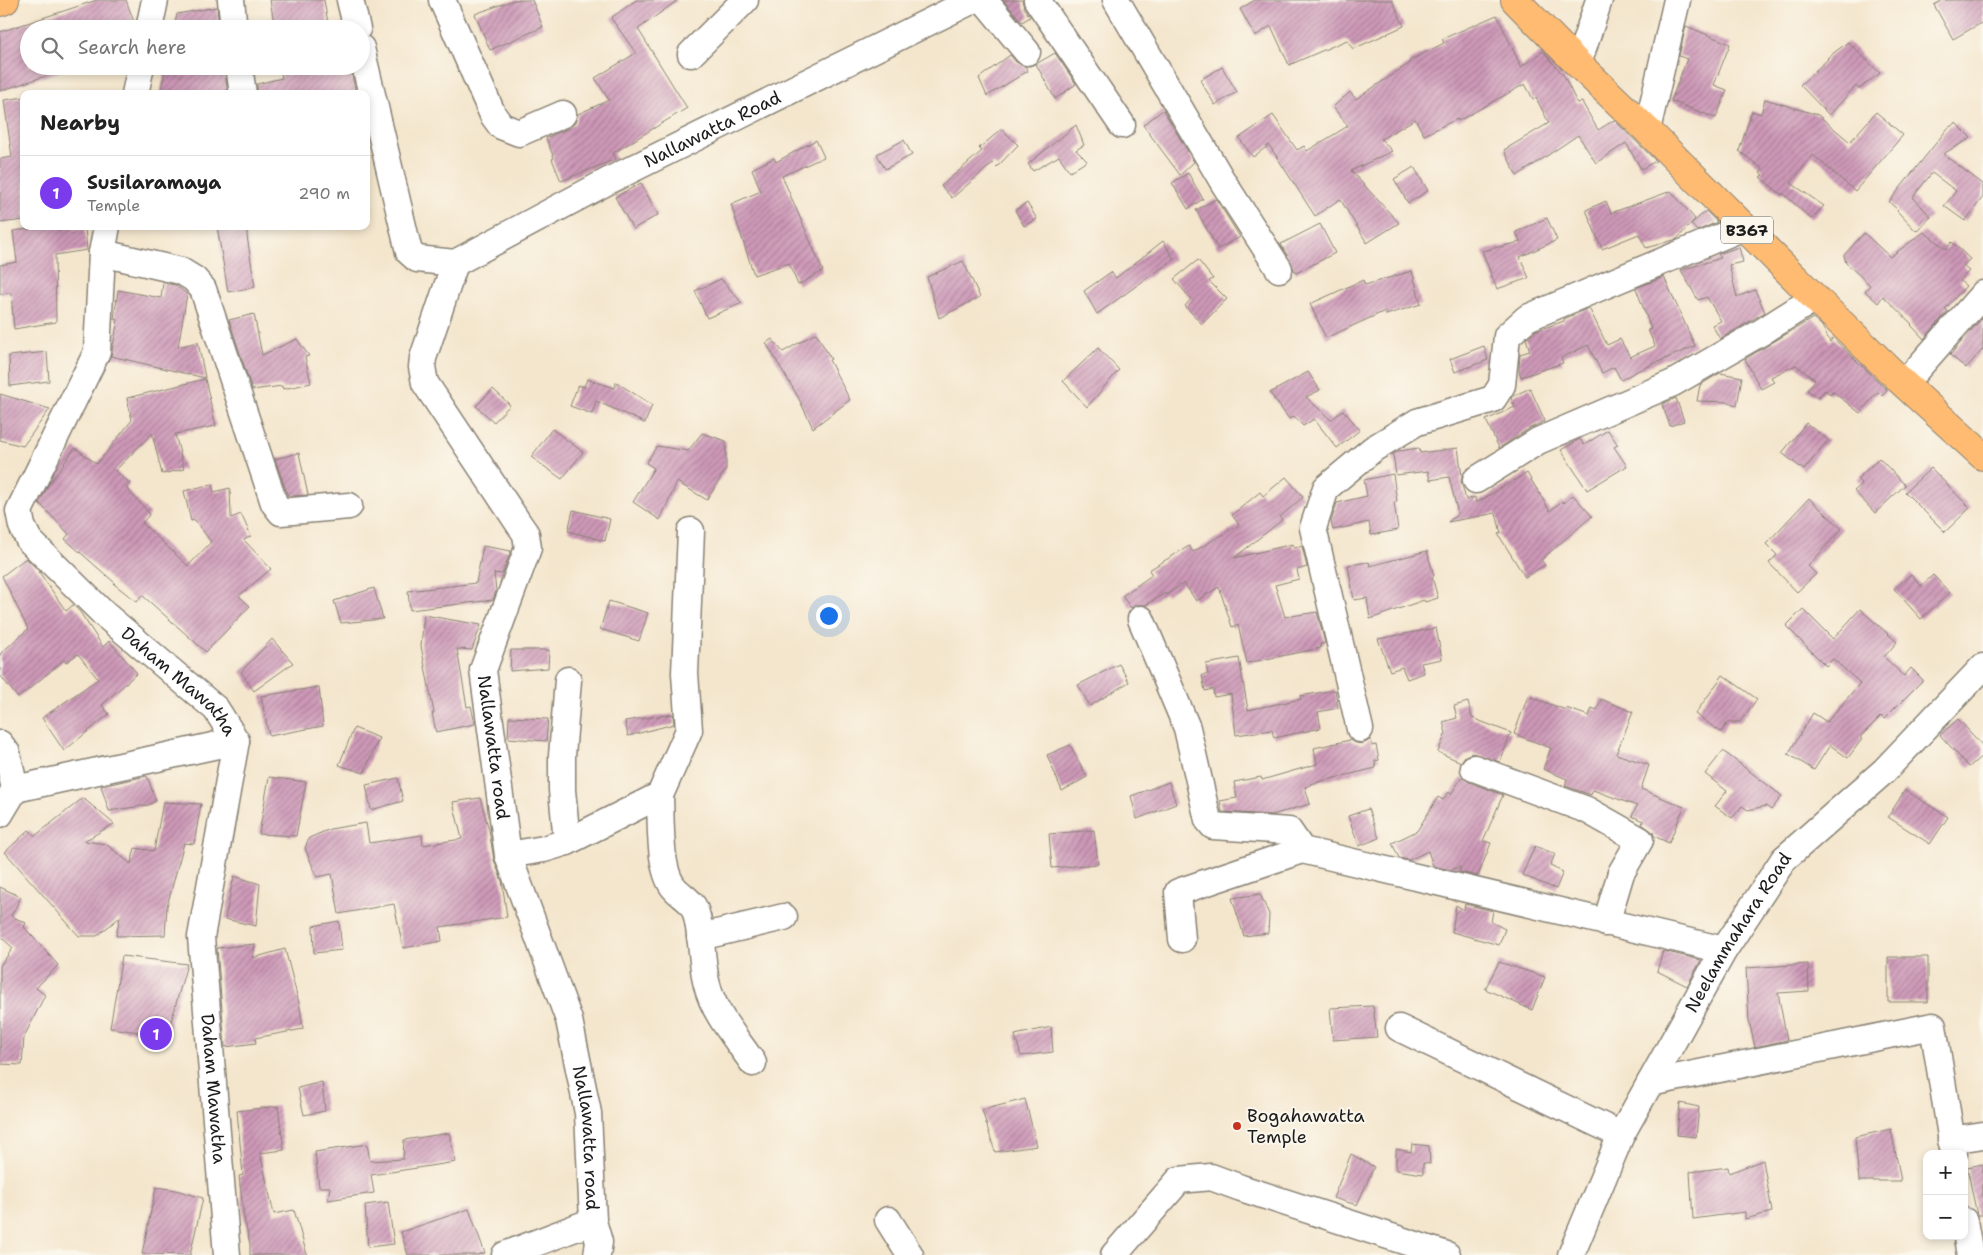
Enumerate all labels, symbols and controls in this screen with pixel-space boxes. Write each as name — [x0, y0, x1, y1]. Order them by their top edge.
search box — [20, 20, 370, 75]
icon: search — [38, 34, 66, 62]
text: Search here — [78, 35, 187, 60]
street label: Nallawatta Road — [640, 85, 785, 173]
text: Nearby — [40, 109, 120, 137]
text: Susilaramaya — [87, 170, 221, 195]
text: 1 — [52, 183, 60, 204]
text: 290 m — [298, 183, 350, 204]
text: Temple — [87, 195, 140, 216]
road number: B367 — [1721, 216, 1773, 244]
your location — [816, 603, 842, 629]
street label: Daham Mawatha — [116, 621, 242, 740]
street label: Nallawatta road — [472, 674, 515, 821]
street label: Neelammahara Road — [1680, 848, 1797, 1017]
street label: Daham Mawatha — [195, 1013, 232, 1165]
pin: 1 — [140, 1015, 172, 1053]
street label: Nallawatta road — [567, 1063, 604, 1211]
place label: Bogahawatta Temple — [1247, 1104, 1365, 1149]
marker: Bogahawatta Temple — [1231, 1120, 1243, 1132]
map controls — [1923, 1150, 1968, 1240]
button: + — [1923, 1150, 1968, 1195]
button: − — [1923, 1195, 1968, 1240]

